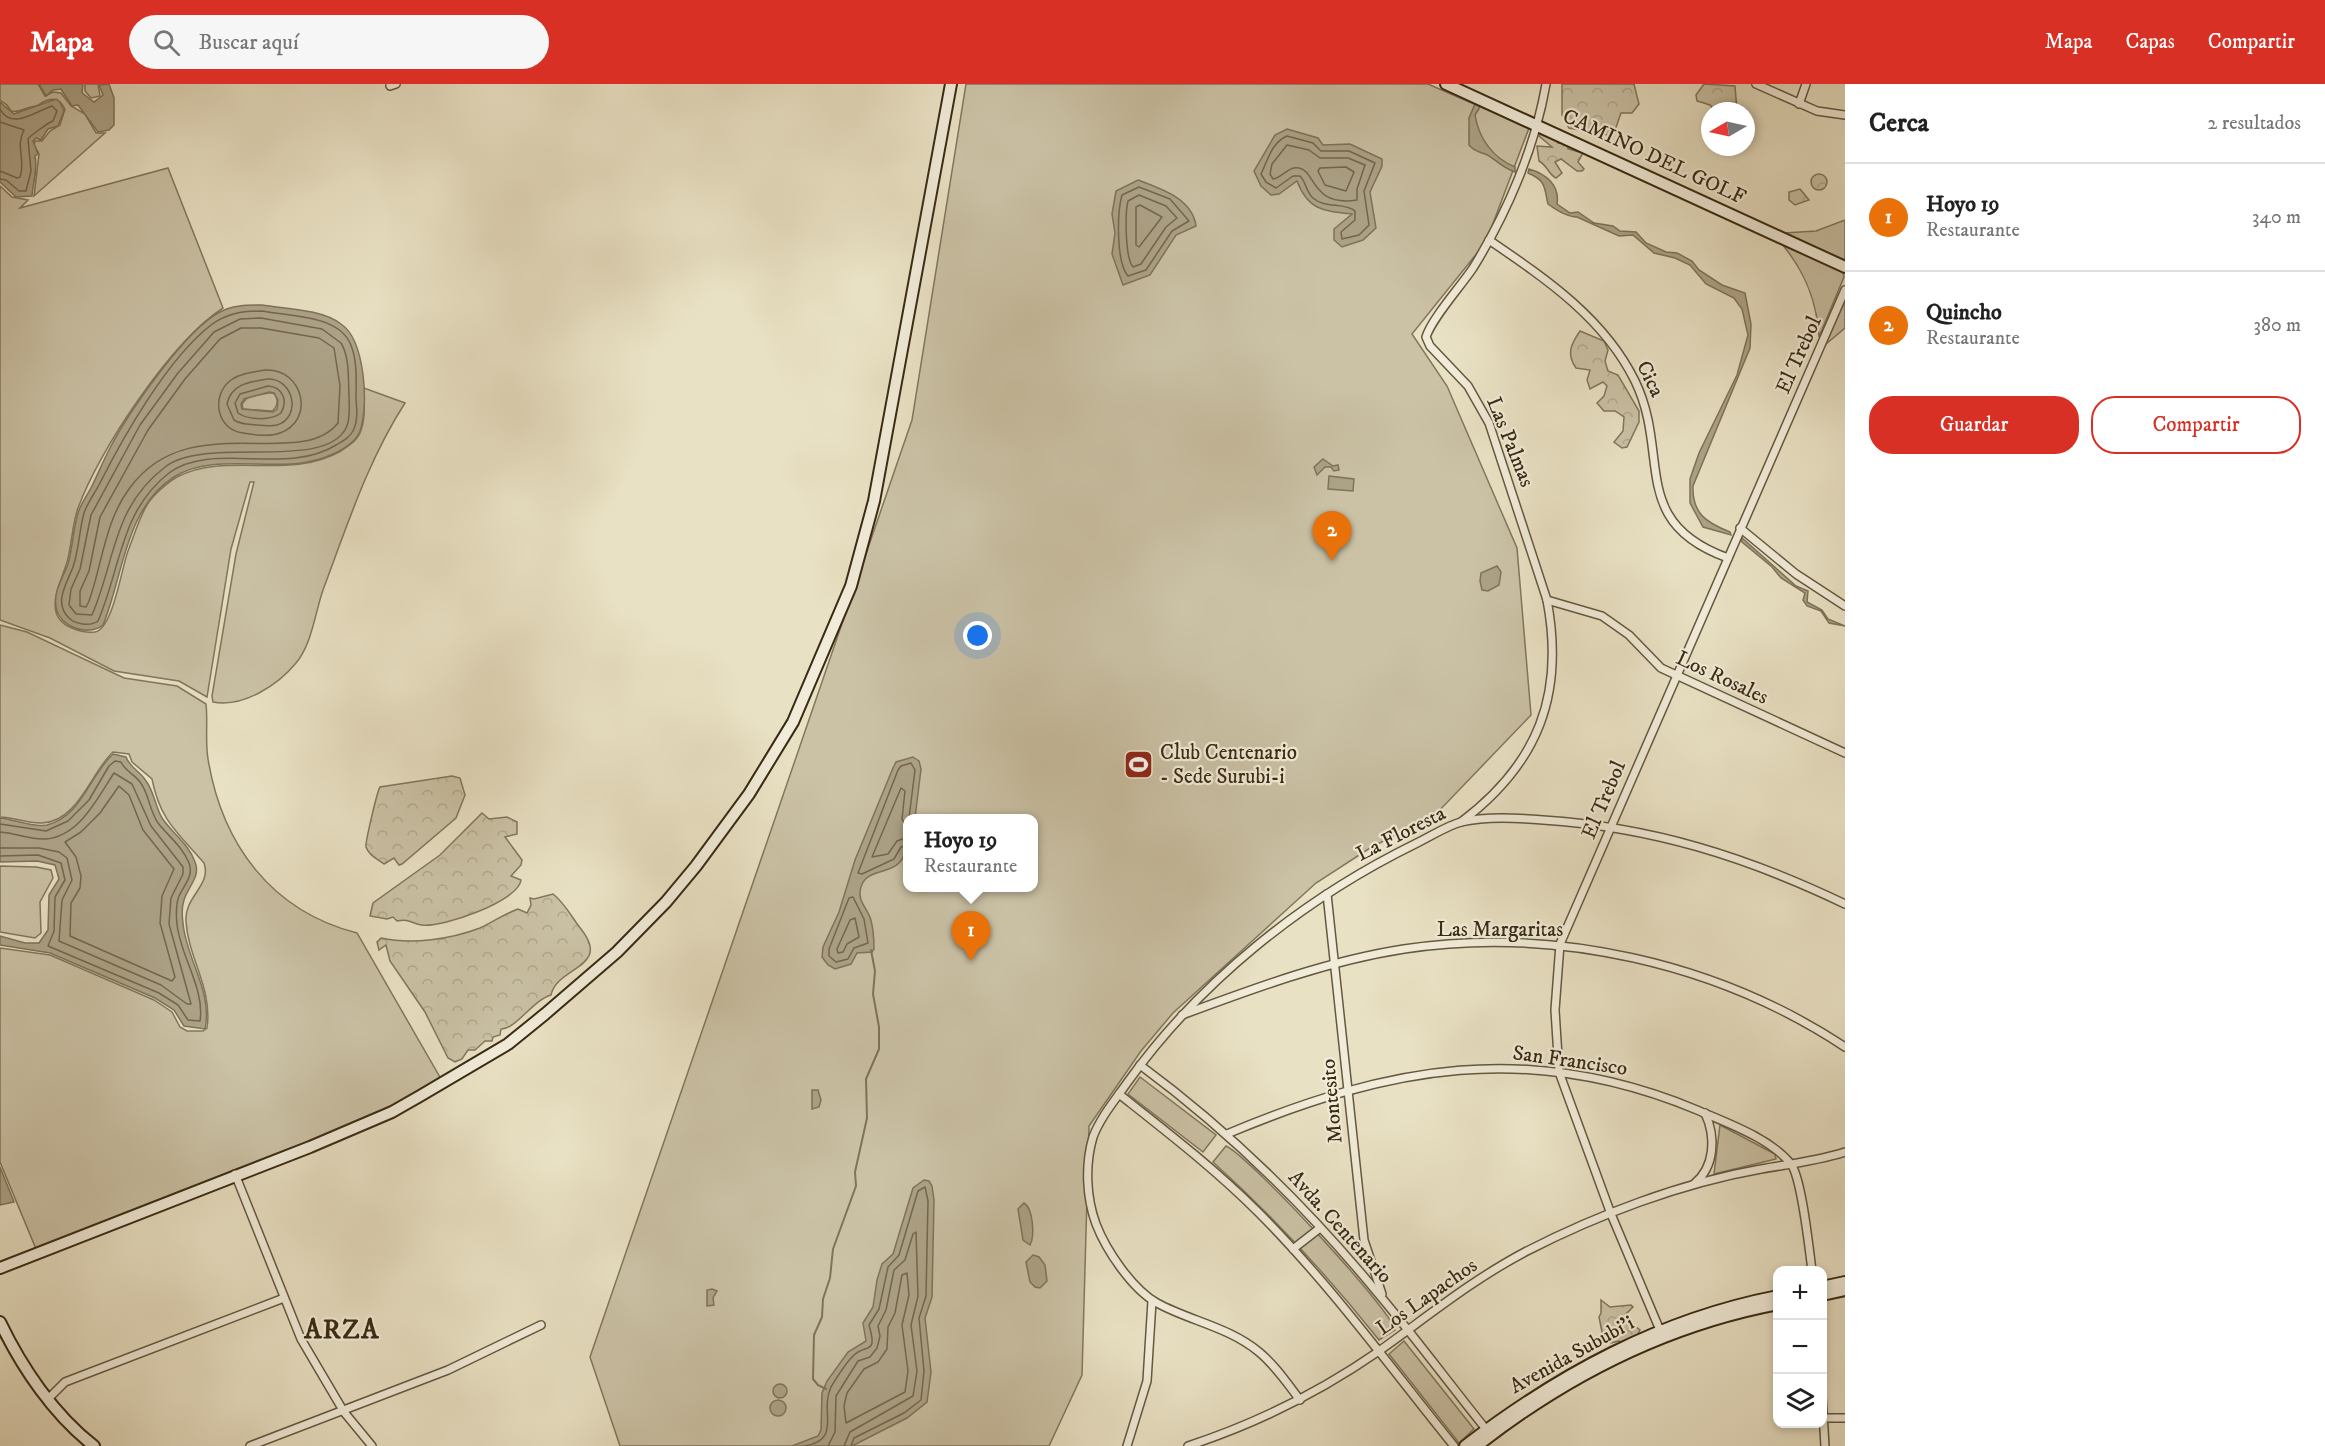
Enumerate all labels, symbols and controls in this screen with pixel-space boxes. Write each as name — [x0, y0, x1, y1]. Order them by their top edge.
search box — [129, 15, 549, 69]
text: Mapa — [30, 25, 93, 60]
icon: search — [150, 26, 183, 59]
text: Buscar aquí — [198, 29, 299, 56]
text: Mapa — [2045, 29, 2092, 55]
text: Capas — [2125, 29, 2175, 55]
text: Compartir — [2208, 29, 2295, 55]
north arrow — [1701, 102, 1755, 156]
street label: CAMINO DEL GOLF — [1558, 103, 1750, 211]
text: Cerca — [1869, 107, 1929, 140]
text: 2 resultados — [2208, 111, 2301, 136]
text: Hoyo 19 — [1926, 191, 2000, 218]
text: 1 — [1885, 205, 1892, 230]
text: 340 m — [2252, 205, 2301, 230]
text: Restaurante — [1926, 218, 2020, 243]
text: Quincho — [1926, 299, 2002, 326]
street label: El Trebol — [1770, 312, 1828, 398]
text: 2 — [1884, 313, 1893, 338]
text: 380 m — [2253, 313, 2301, 338]
text: Restaurante — [1926, 326, 2020, 351]
street label: Cica — [1630, 357, 1670, 402]
street label: Las Palmas — [1480, 393, 1540, 491]
button: Guardar — [1869, 396, 2079, 454]
button: Compartir — [2091, 396, 2301, 454]
pin: 2 — [1312, 512, 1352, 561]
your location — [963, 621, 992, 650]
street label: Los Rosales — [1672, 645, 1772, 711]
place label: Club Centenario - Sede Surubi-i — [1160, 740, 1297, 790]
sports icon: Club Centenario - Sede Surubi-i — [1123, 749, 1155, 781]
street label: El Trebol — [1576, 756, 1632, 843]
street label: La Floresta — [1352, 800, 1450, 868]
popup — [903, 814, 1038, 892]
text: Hoyo 19 — [924, 827, 997, 854]
text: Restaurante — [924, 854, 1017, 879]
pin: 1 — [952, 912, 990, 961]
street label: Las Margaritas — [1437, 917, 1563, 943]
street label: San Francisco — [1511, 1040, 1629, 1082]
street label: Montesito — [1315, 1058, 1349, 1144]
street label: Avda. Centenario — [1282, 1165, 1398, 1289]
street label: Los Lapachos — [1371, 1253, 1483, 1341]
map controls — [1773, 1266, 1827, 1428]
button: + — [1773, 1266, 1827, 1320]
street label: Avenida Sububi'i — [1505, 1310, 1639, 1400]
district label: ARZA — [303, 1313, 380, 1347]
button: − — [1773, 1320, 1827, 1374]
button: layers — [1773, 1374, 1827, 1428]

